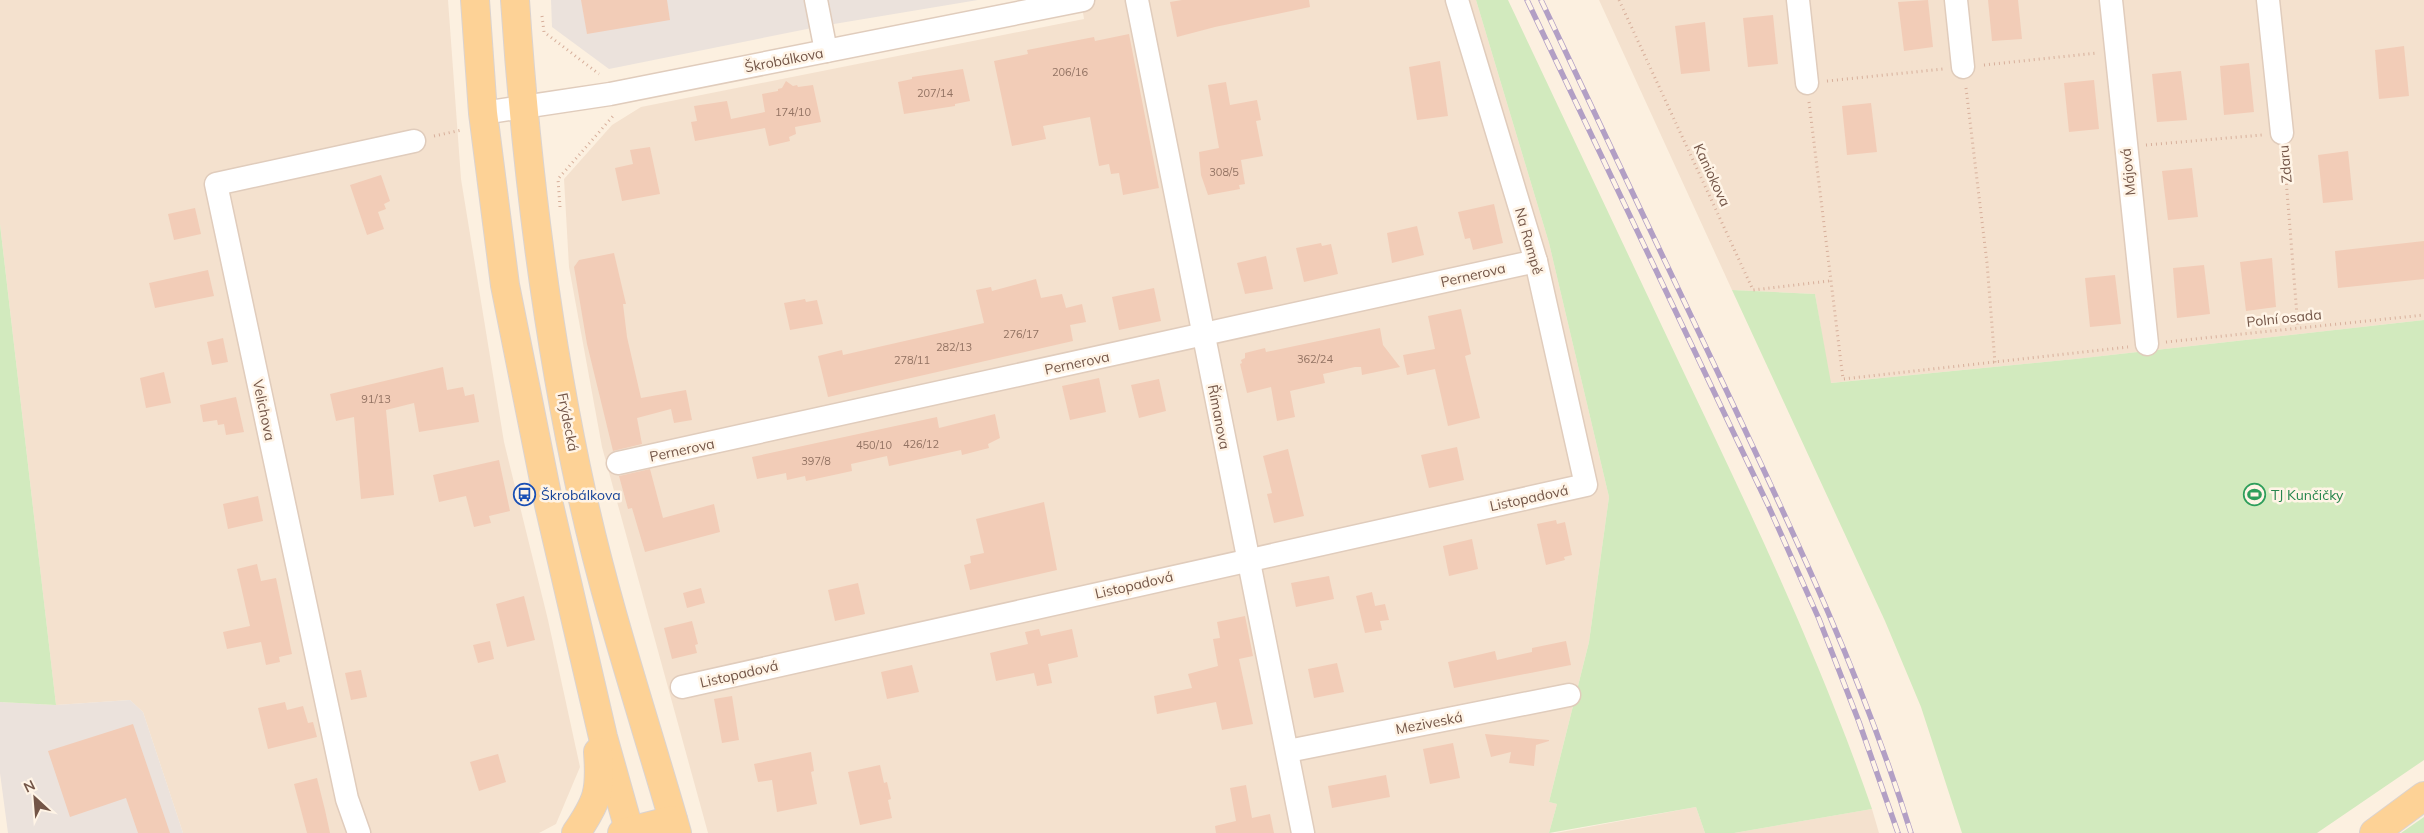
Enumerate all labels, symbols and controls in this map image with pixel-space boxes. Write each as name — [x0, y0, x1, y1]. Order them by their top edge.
street label: Škrobálkova — [743, 44, 825, 76]
house number: 206/16 — [1052, 65, 1088, 79]
house number: 207/14 — [917, 86, 953, 100]
house number: 174/10 — [775, 105, 811, 119]
street label: Kaniokova — [1690, 141, 1734, 209]
street label: Zdaru — [2274, 144, 2296, 184]
street label: Májová — [2117, 147, 2139, 197]
house number: 308/5 — [1209, 165, 1239, 179]
street label: Na Rampě — [1511, 205, 1547, 277]
street label: Pernerova — [1439, 259, 1507, 291]
street label: Polní osada — [2246, 305, 2322, 331]
house number: 276/17 — [1003, 327, 1039, 341]
house number: 282/13 — [936, 340, 972, 354]
street label: Pernerova — [1043, 347, 1111, 379]
house number: 362/24 — [1297, 352, 1333, 366]
house number: 278/11 — [894, 353, 930, 367]
street label: Velichova — [249, 378, 279, 442]
street label: Římanova — [1204, 383, 1234, 451]
street label: Frýdecká — [554, 391, 582, 453]
house number: 91/13 — [361, 392, 391, 406]
street label: Pernerova — [648, 434, 716, 466]
house number: 426/12 — [903, 437, 939, 451]
house number: 450/10 — [856, 438, 892, 452]
house number: 397/8 — [801, 454, 831, 468]
street label: Listopadová — [1488, 481, 1570, 515]
bus stop icon: Škrobálkova — [513, 483, 537, 507]
sports icon: TJ Kunčičky — [2243, 483, 2267, 507]
place label: Škrobálkova — [541, 486, 621, 504]
place label: TJ Kunčičky — [2271, 486, 2344, 504]
street label: Listopadová — [1093, 567, 1175, 603]
street label: Listopadová — [698, 656, 780, 692]
street label: Meziveská — [1394, 708, 1464, 738]
north arrow — [10, 773, 60, 823]
text: N — [21, 776, 38, 797]

